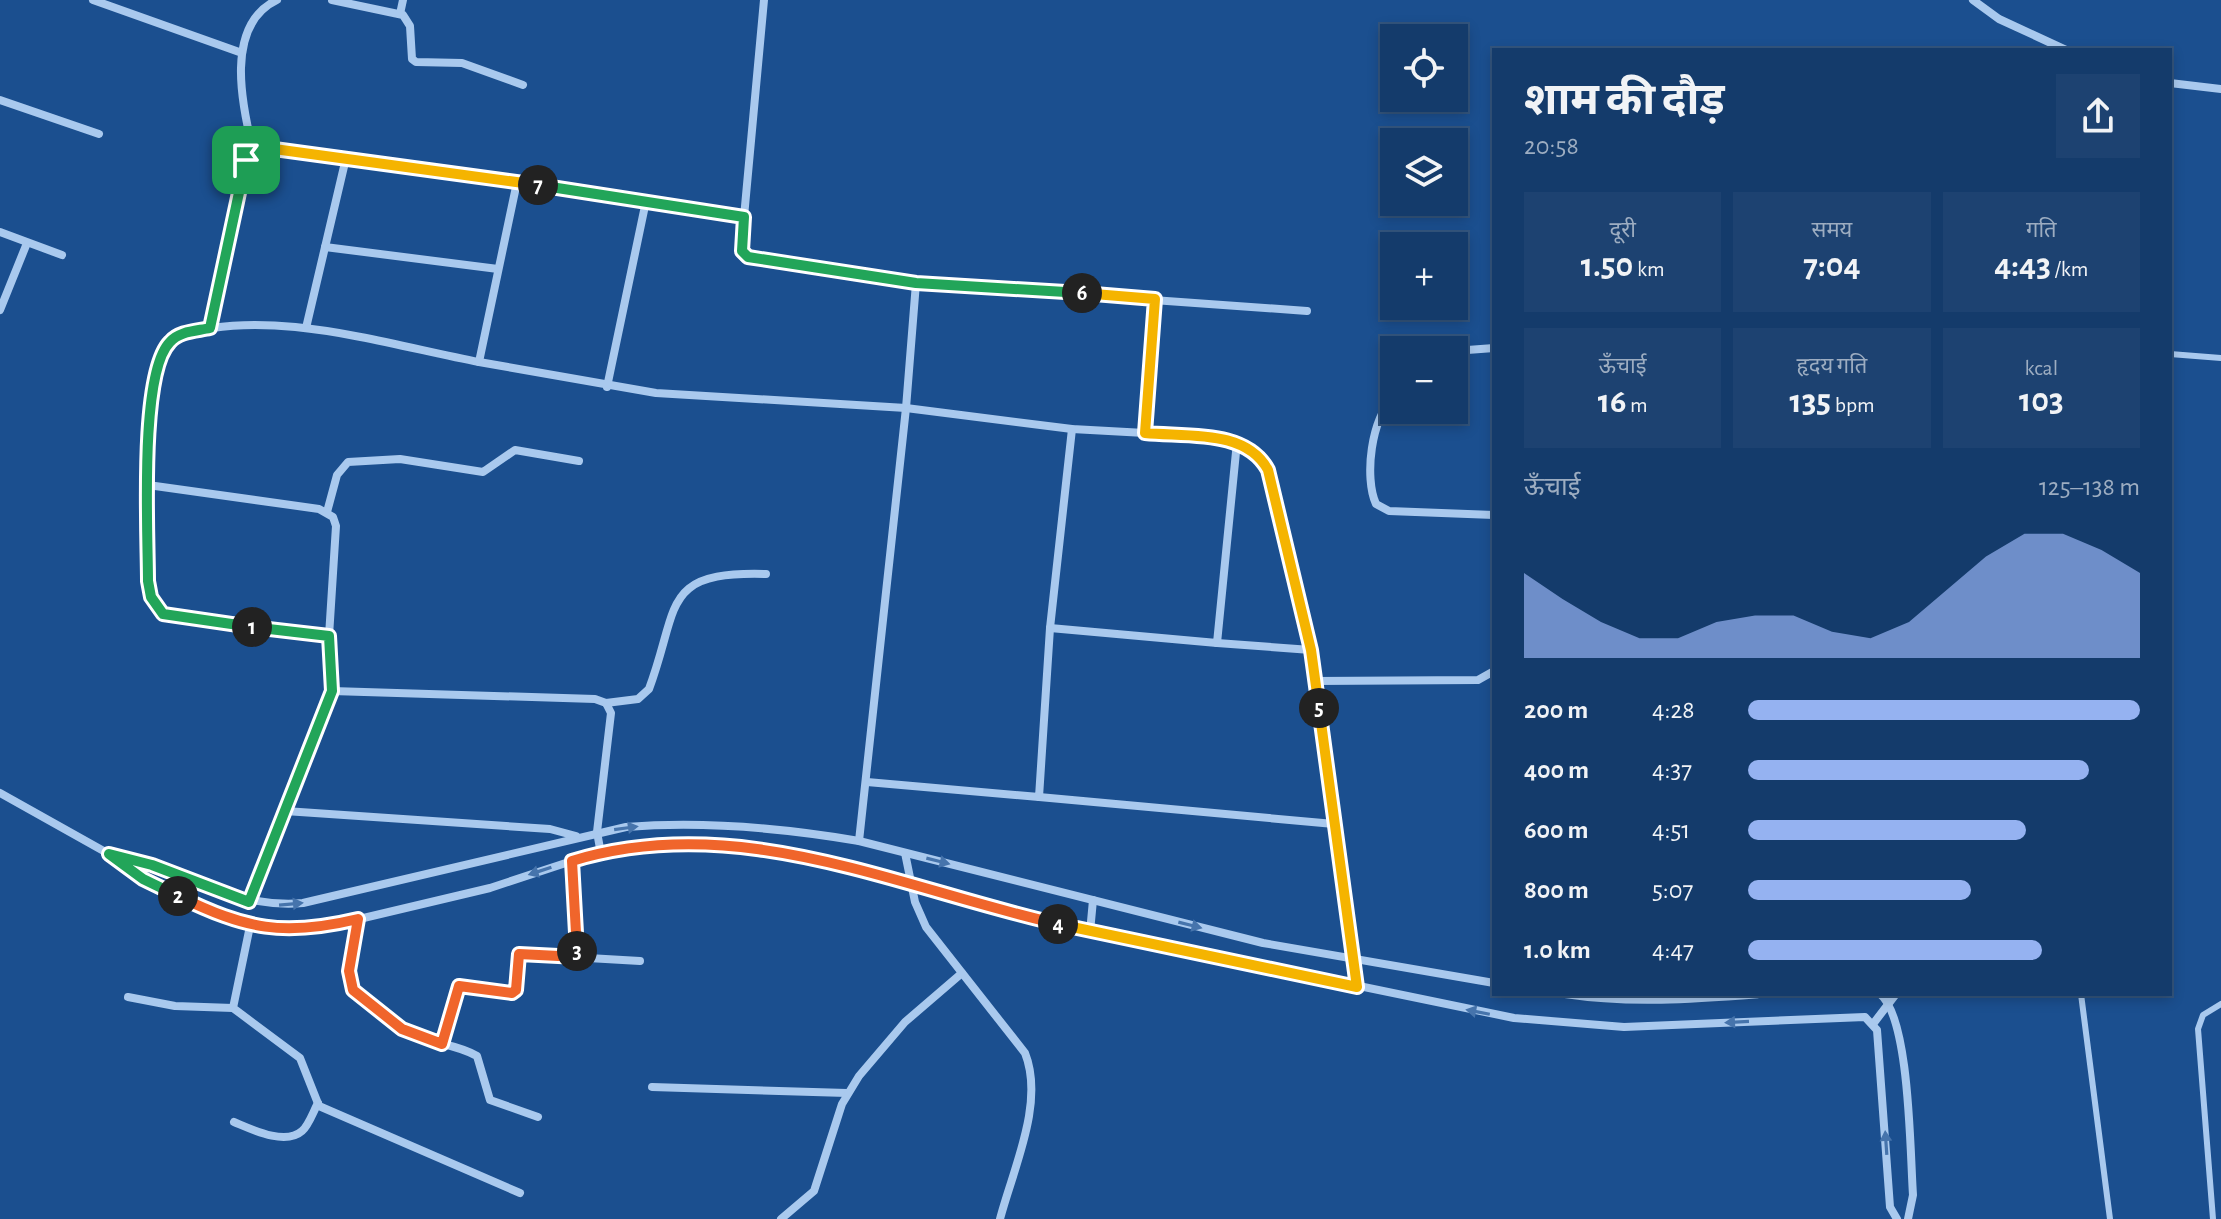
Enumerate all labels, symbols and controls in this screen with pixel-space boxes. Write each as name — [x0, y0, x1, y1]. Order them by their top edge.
map controls — [1380, 24, 1468, 424]
button: locate — [1380, 24, 1468, 112]
button: share — [2056, 74, 2140, 158]
text: शाम की दौड़ — [1524, 79, 1725, 123]
pin — [212, 126, 280, 194]
button: layers — [1380, 128, 1468, 216]
text: 20:58 — [1524, 133, 1579, 159]
icon: arrive — [224, 138, 268, 182]
pin: 7 — [518, 165, 558, 205]
text: 7 — [533, 174, 543, 196]
text: दूरी — [1609, 219, 1636, 241]
text: समय — [1812, 219, 1852, 241]
text: गति — [2026, 219, 2057, 241]
button: + — [1380, 232, 1468, 320]
text: 1.50 — [1581, 249, 1633, 283]
text: 7:04 — [1803, 249, 1861, 283]
text: 4:43 — [1994, 249, 2051, 283]
text: km — [1633, 258, 1665, 280]
text: /km — [2051, 258, 2088, 280]
pin: 6 — [1062, 273, 1102, 313]
text: 6 — [1077, 282, 1087, 304]
button: − — [1380, 336, 1468, 424]
text: ऊँचाई — [1599, 355, 1647, 377]
text: हृदय गति — [1797, 355, 1867, 377]
text: kcal — [2025, 357, 2058, 379]
text: 103 — [2019, 384, 2064, 418]
text: 16 — [1598, 385, 1626, 419]
text: 135 — [1789, 385, 1831, 419]
text: m — [1626, 394, 1648, 416]
text: bpm — [1831, 394, 1875, 416]
text: ऊँचाई — [1524, 474, 1580, 500]
text: 125–138 m — [2039, 474, 2140, 500]
pin: 1 — [232, 607, 272, 647]
text: 1 — [248, 616, 256, 638]
pin: 5 — [1299, 688, 1339, 728]
text: 5 — [1314, 697, 1324, 719]
text: 200 m — [1524, 697, 1588, 723]
text: 4:28 — [1652, 697, 1695, 723]
text: 400 m — [1524, 757, 1589, 783]
text: 4:37 — [1652, 757, 1692, 783]
text: 600 m — [1524, 817, 1589, 843]
text: 4:51 — [1652, 817, 1690, 843]
one-way arrow — [614, 821, 639, 834]
one-way arrow — [926, 856, 951, 868]
one-way arrow — [527, 866, 551, 878]
pin: 2 — [158, 876, 198, 916]
text: 800 m — [1524, 877, 1589, 903]
text: 5:07 — [1652, 877, 1693, 903]
text: 2 — [173, 885, 183, 907]
one-way arrow — [279, 897, 304, 910]
pin: 4 — [1038, 904, 1078, 944]
text: 4 — [1052, 913, 1064, 935]
one-way arrow — [1178, 919, 1203, 931]
pin: 3 — [557, 931, 597, 971]
text: 1.0 km — [1524, 937, 1591, 963]
text: 4:47 — [1652, 937, 1694, 963]
text: 3 — [572, 940, 582, 962]
one-way arrow — [1465, 1005, 1490, 1017]
one-way arrow — [1724, 1016, 1749, 1029]
one-way arrow — [1879, 1130, 1892, 1155]

